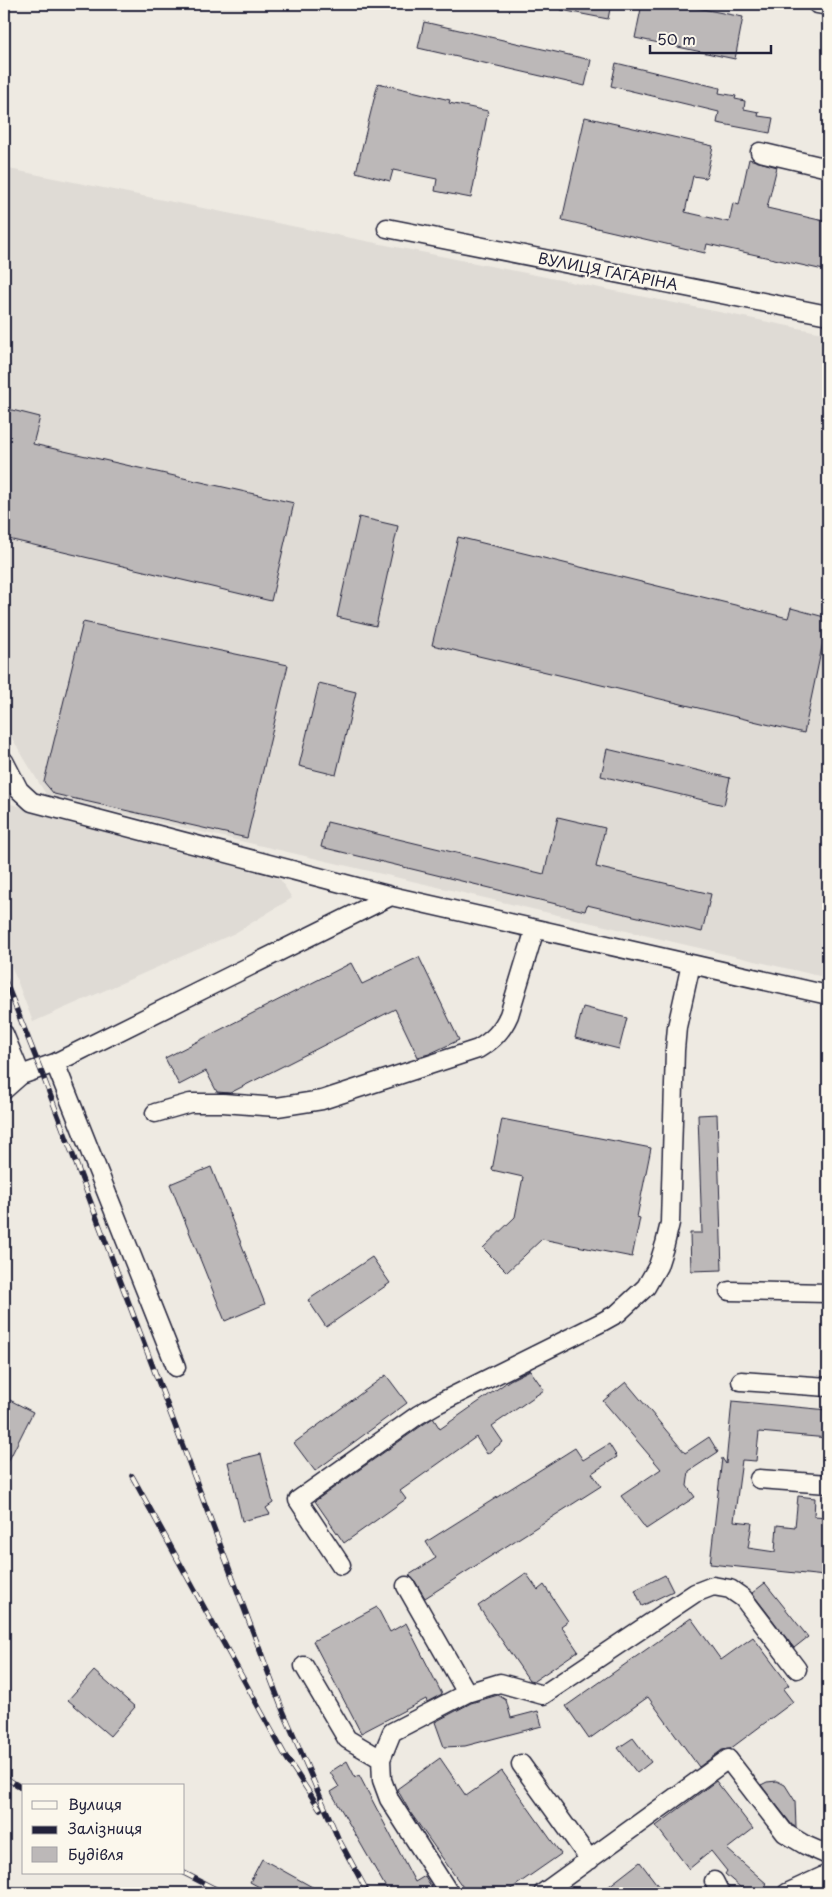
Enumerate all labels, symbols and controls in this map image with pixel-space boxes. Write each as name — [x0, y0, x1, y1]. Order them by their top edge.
scale bar — [650, 22, 771, 54]
text: 50 m — [657, 27, 696, 50]
street label: ВУЛИЦЯ ГАГАРІНА — [536, 246, 680, 295]
legend — [22, 1784, 185, 1874]
text: Вулиця — [68, 1792, 122, 1815]
text: Залізниця — [67, 1816, 142, 1839]
text: Будівля — [68, 1842, 124, 1865]

